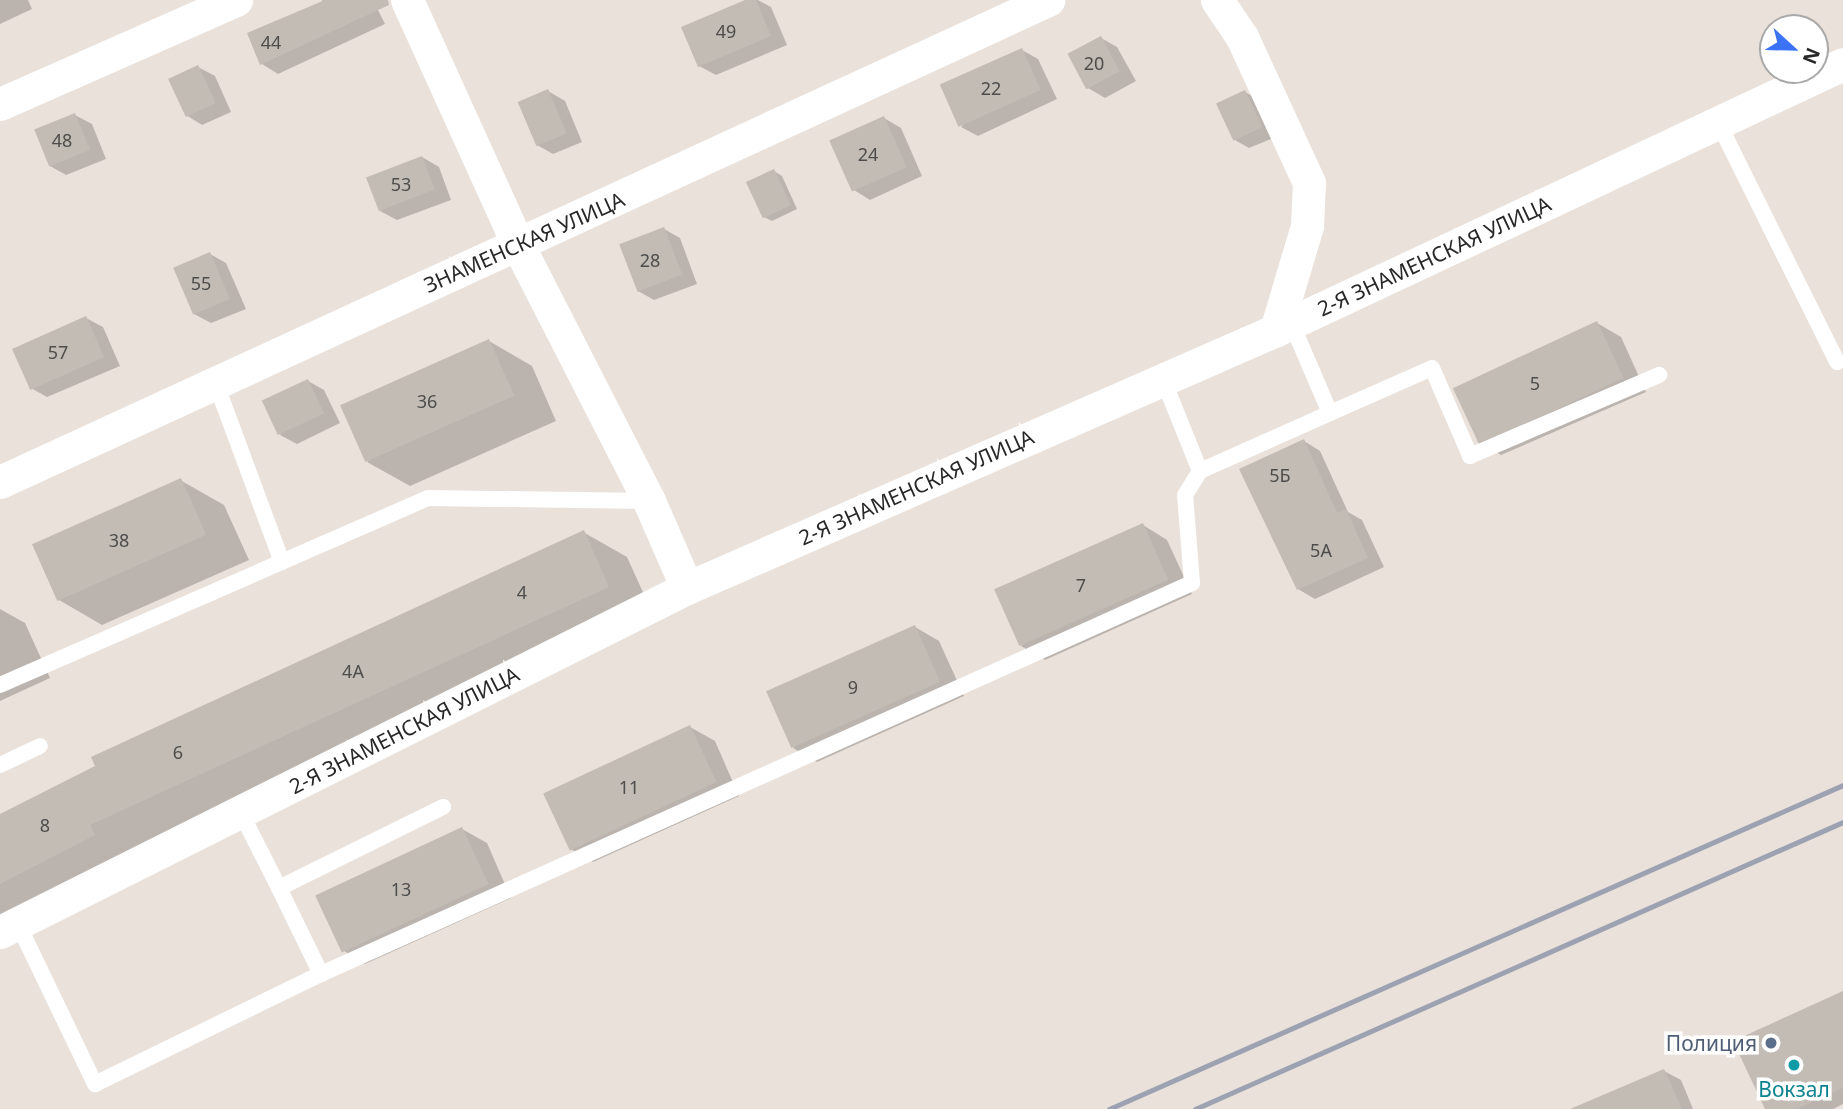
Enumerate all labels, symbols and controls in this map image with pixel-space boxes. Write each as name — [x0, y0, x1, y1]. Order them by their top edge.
north arrow — [1759, 14, 1829, 84]
house number: 49 — [716, 20, 736, 42]
house number: 44 — [261, 31, 281, 53]
text: N — [1797, 44, 1827, 68]
house number: 20 — [1084, 52, 1104, 74]
house number: 22 — [981, 77, 1001, 99]
house number: 48 — [52, 129, 72, 151]
house number: 24 — [858, 143, 878, 165]
house number: 53 — [391, 173, 411, 195]
street label: ЗНАМЕНСКАЯ УЛИЦА — [420, 186, 628, 298]
street label: 2-Я ЗНАМЕНСКАЯ УЛИЦА — [1313, 191, 1555, 321]
house number: 28 — [640, 249, 660, 271]
house number: 55 — [191, 272, 211, 294]
house number: 57 — [48, 341, 68, 363]
house number: 5 — [1530, 372, 1540, 394]
house number: 36 — [417, 390, 437, 412]
street label: 2-Я ЗНАМЕНСКАЯ УЛИЦА — [795, 424, 1037, 550]
house number: 5Б — [1269, 464, 1291, 486]
house number: 38 — [109, 529, 129, 551]
house number: 5А — [1310, 539, 1332, 561]
house number: 7 — [1076, 574, 1086, 596]
house number: 4 — [517, 581, 527, 603]
house number: 4А — [342, 660, 364, 682]
street label: 2-Я ЗНАМЕНСКАЯ УЛИЦА — [285, 661, 523, 799]
house number: 9 — [848, 676, 858, 698]
house number: 6 — [173, 741, 183, 763]
house number: 11 — [619, 776, 639, 798]
house number: 8 — [40, 814, 50, 836]
house number: 13 — [391, 878, 411, 900]
place label: Полиция — [1666, 1030, 1757, 1056]
marker: Полиция — [1763, 1035, 1779, 1051]
marker: Вокзал — [1786, 1057, 1802, 1073]
place label: Вокзал — [1758, 1076, 1830, 1102]

